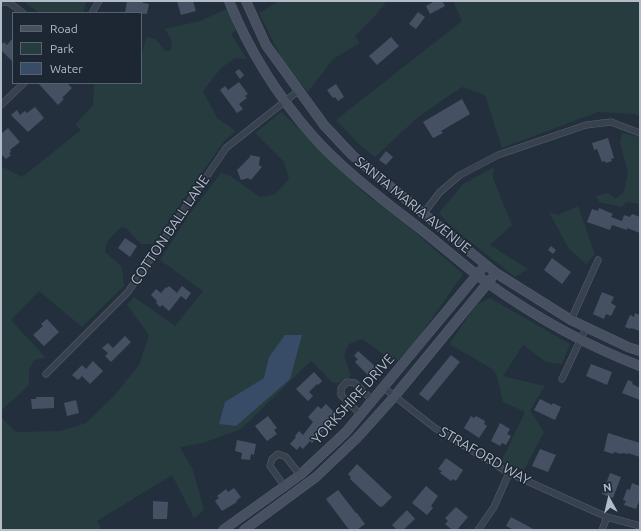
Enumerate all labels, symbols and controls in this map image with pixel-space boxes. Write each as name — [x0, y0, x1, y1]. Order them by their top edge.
legend — [12, 12, 142, 84]
text: Road — [50, 22, 78, 35]
text: Park — [50, 42, 74, 55]
text: Water — [50, 62, 83, 75]
street label: SANTA MARIA AVENUE — [352, 153, 474, 257]
street label: COTTON BALL LANE — [127, 172, 213, 288]
street label: YORKSHIRE DRIVE — [308, 351, 398, 447]
street label: STRAFORD WAY — [436, 423, 534, 489]
north arrow — [589, 479, 629, 519]
text: N — [602, 481, 612, 494]

